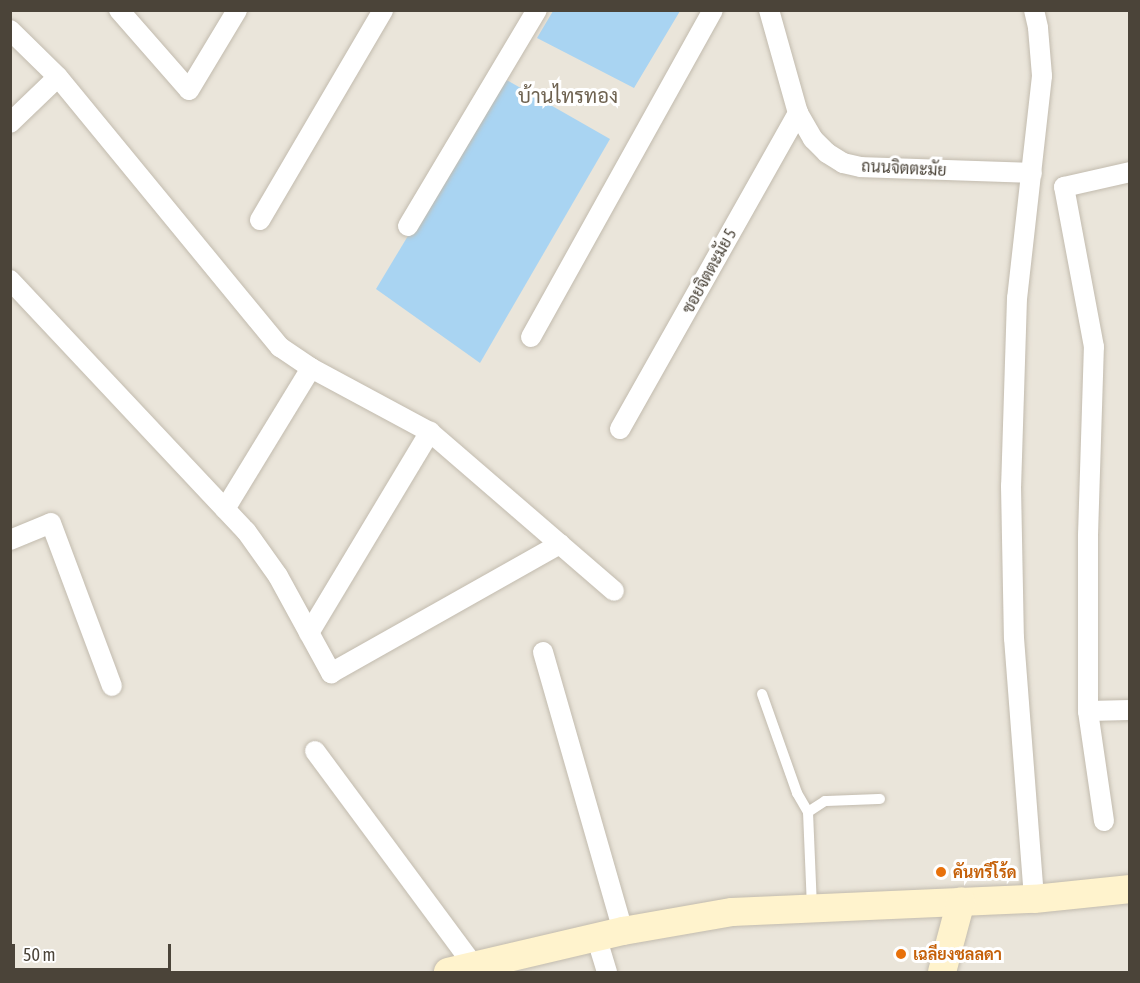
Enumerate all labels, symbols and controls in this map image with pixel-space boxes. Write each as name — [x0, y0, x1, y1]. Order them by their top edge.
district label: บ้านไทรทอง — [518, 83, 618, 107]
street label: ถนนจิตตะมัย — [861, 156, 947, 180]
street label: ซอยจิตตะมัย 5 — [678, 225, 740, 317]
place label: คันทรีโร้ด — [953, 862, 1017, 882]
marker: คันทรีโร้ด — [934, 865, 948, 879]
scale bar — [15, 932, 174, 970]
text: 50 m — [23, 944, 55, 965]
place label: เฉลียงชลลดา — [913, 944, 1002, 964]
marker: เฉลียงชลลดา — [894, 947, 908, 961]

